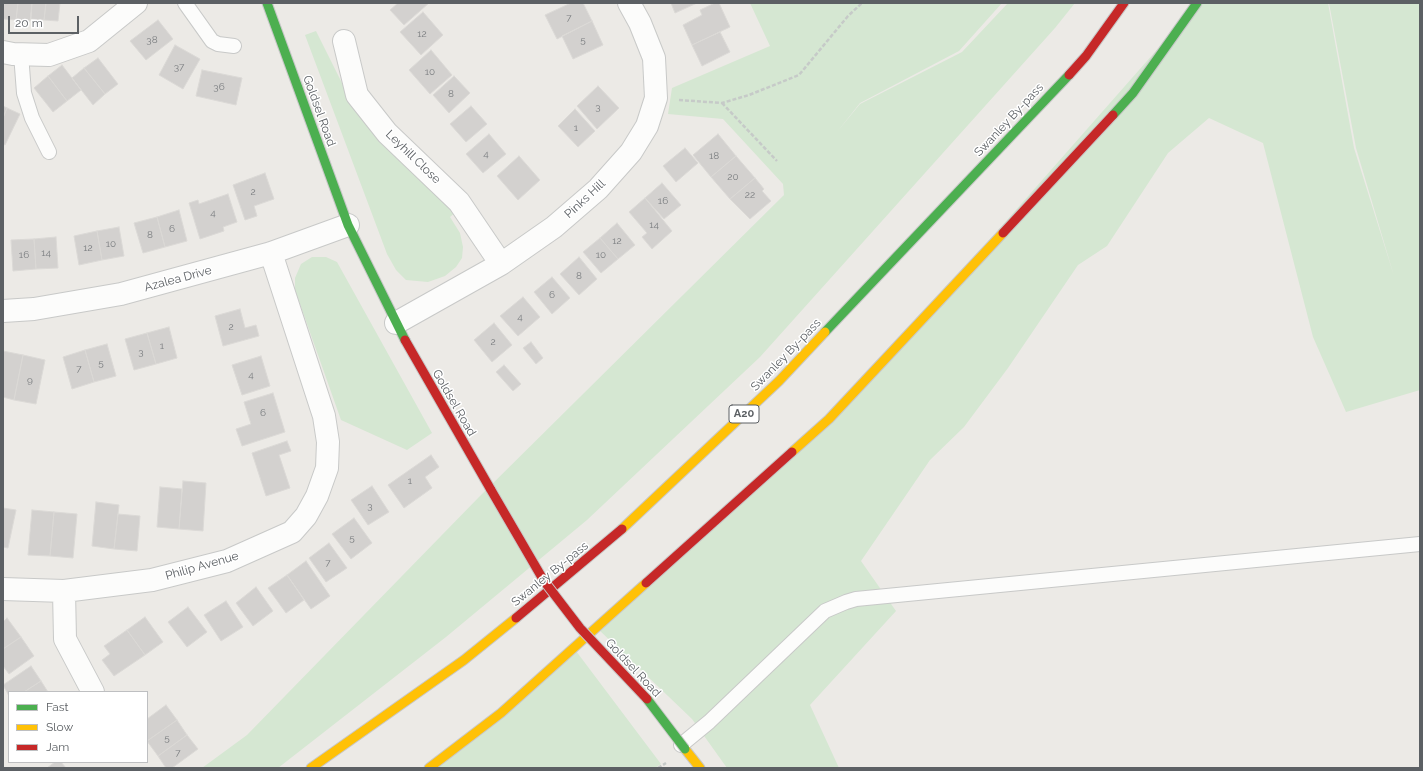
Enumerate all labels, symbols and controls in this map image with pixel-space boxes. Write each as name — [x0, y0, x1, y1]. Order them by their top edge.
scale bar — [10, 8, 81, 34]
house number: 7 — [566, 12, 572, 24]
text: 20 m — [15, 16, 43, 30]
house number: 12 — [417, 28, 427, 40]
house number: 38 — [146, 34, 158, 46]
house number: 5 — [580, 34, 586, 46]
house number: 37 — [174, 61, 184, 73]
house number: 10 — [425, 66, 435, 78]
street label: Goldsel Road — [300, 74, 338, 148]
street label: Swanley By-pass — [971, 80, 1047, 160]
house number: 36 — [213, 81, 225, 93]
house number: 8 — [448, 88, 454, 100]
house number: 3 — [595, 101, 601, 113]
house number: 1 — [574, 122, 578, 134]
street label: Leyhill Close — [382, 127, 444, 187]
house number: 4 — [483, 148, 489, 160]
house number: 18 — [709, 150, 719, 162]
house number: 20 — [727, 171, 739, 183]
street label: Pinks Hill — [562, 177, 608, 221]
house number: 2 — [250, 186, 256, 198]
house number: 22 — [745, 189, 755, 201]
house number: 16 — [658, 195, 668, 207]
house number: 4 — [210, 207, 216, 219]
house number: 14 — [649, 219, 659, 231]
house number: 6 — [169, 223, 175, 235]
house number: 8 — [147, 229, 153, 241]
house number: 12 — [612, 235, 622, 247]
house number: 10 — [106, 238, 116, 250]
house number: 12 — [83, 242, 93, 254]
house number: 14 — [41, 247, 51, 259]
house number: 16 — [19, 249, 29, 261]
house number: 10 — [596, 249, 606, 261]
street label: Azalea Drive — [143, 263, 213, 295]
house number: 8 — [576, 270, 582, 282]
house number: 6 — [549, 289, 555, 301]
house number: 4 — [517, 311, 523, 323]
street label: Swanley By-pass — [748, 316, 824, 394]
house number: 2 — [228, 321, 234, 333]
house number: 2 — [490, 336, 496, 348]
house number: 1 — [160, 340, 164, 352]
house number: 3 — [138, 346, 144, 358]
house number: 5 — [98, 357, 104, 369]
house number: 7 — [76, 363, 82, 375]
street label: Goldsel Road — [429, 367, 479, 439]
house number: 4 — [248, 369, 254, 381]
house number: 9 — [27, 374, 33, 386]
road number: A20 — [729, 405, 759, 423]
house number: 6 — [260, 407, 266, 419]
house number: 1 — [408, 475, 412, 487]
house number: 3 — [367, 500, 373, 512]
house number: 5 — [349, 532, 355, 544]
street label: Swanley By-pass — [509, 539, 591, 609]
street label: Philip Avenue — [164, 549, 240, 583]
house number: 7 — [325, 557, 331, 569]
street label: Goldsel Road — [602, 636, 664, 700]
legend — [8, 691, 148, 763]
text: Fast — [46, 700, 69, 714]
text: Slow — [46, 720, 73, 734]
house number: 5 — [164, 732, 170, 744]
text: Jam — [46, 740, 69, 754]
house number: 7 — [175, 747, 181, 759]

